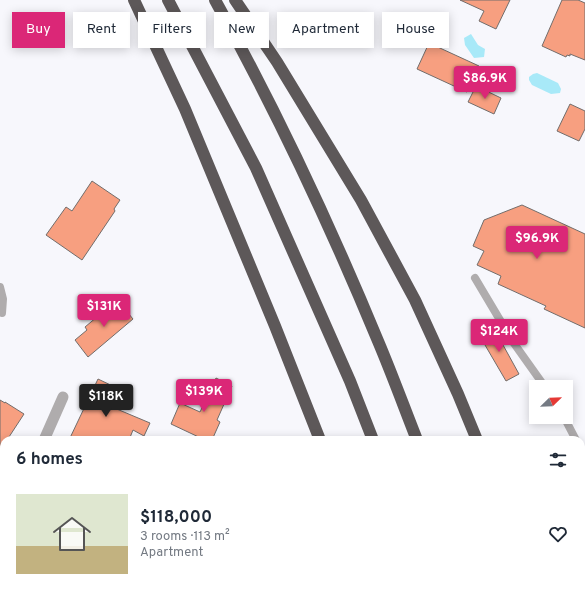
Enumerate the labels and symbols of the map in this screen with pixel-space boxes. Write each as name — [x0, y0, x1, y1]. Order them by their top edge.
pin: $86.9K — [452, 66, 518, 100]
pin: $96.9K — [504, 226, 570, 260]
pin: $131K — [76, 294, 132, 328]
pin: $124K — [471, 319, 527, 353]
pin: $139K — [176, 379, 232, 413]
north arrow — [529, 380, 573, 424]
pin: $118K — [78, 384, 134, 418]

